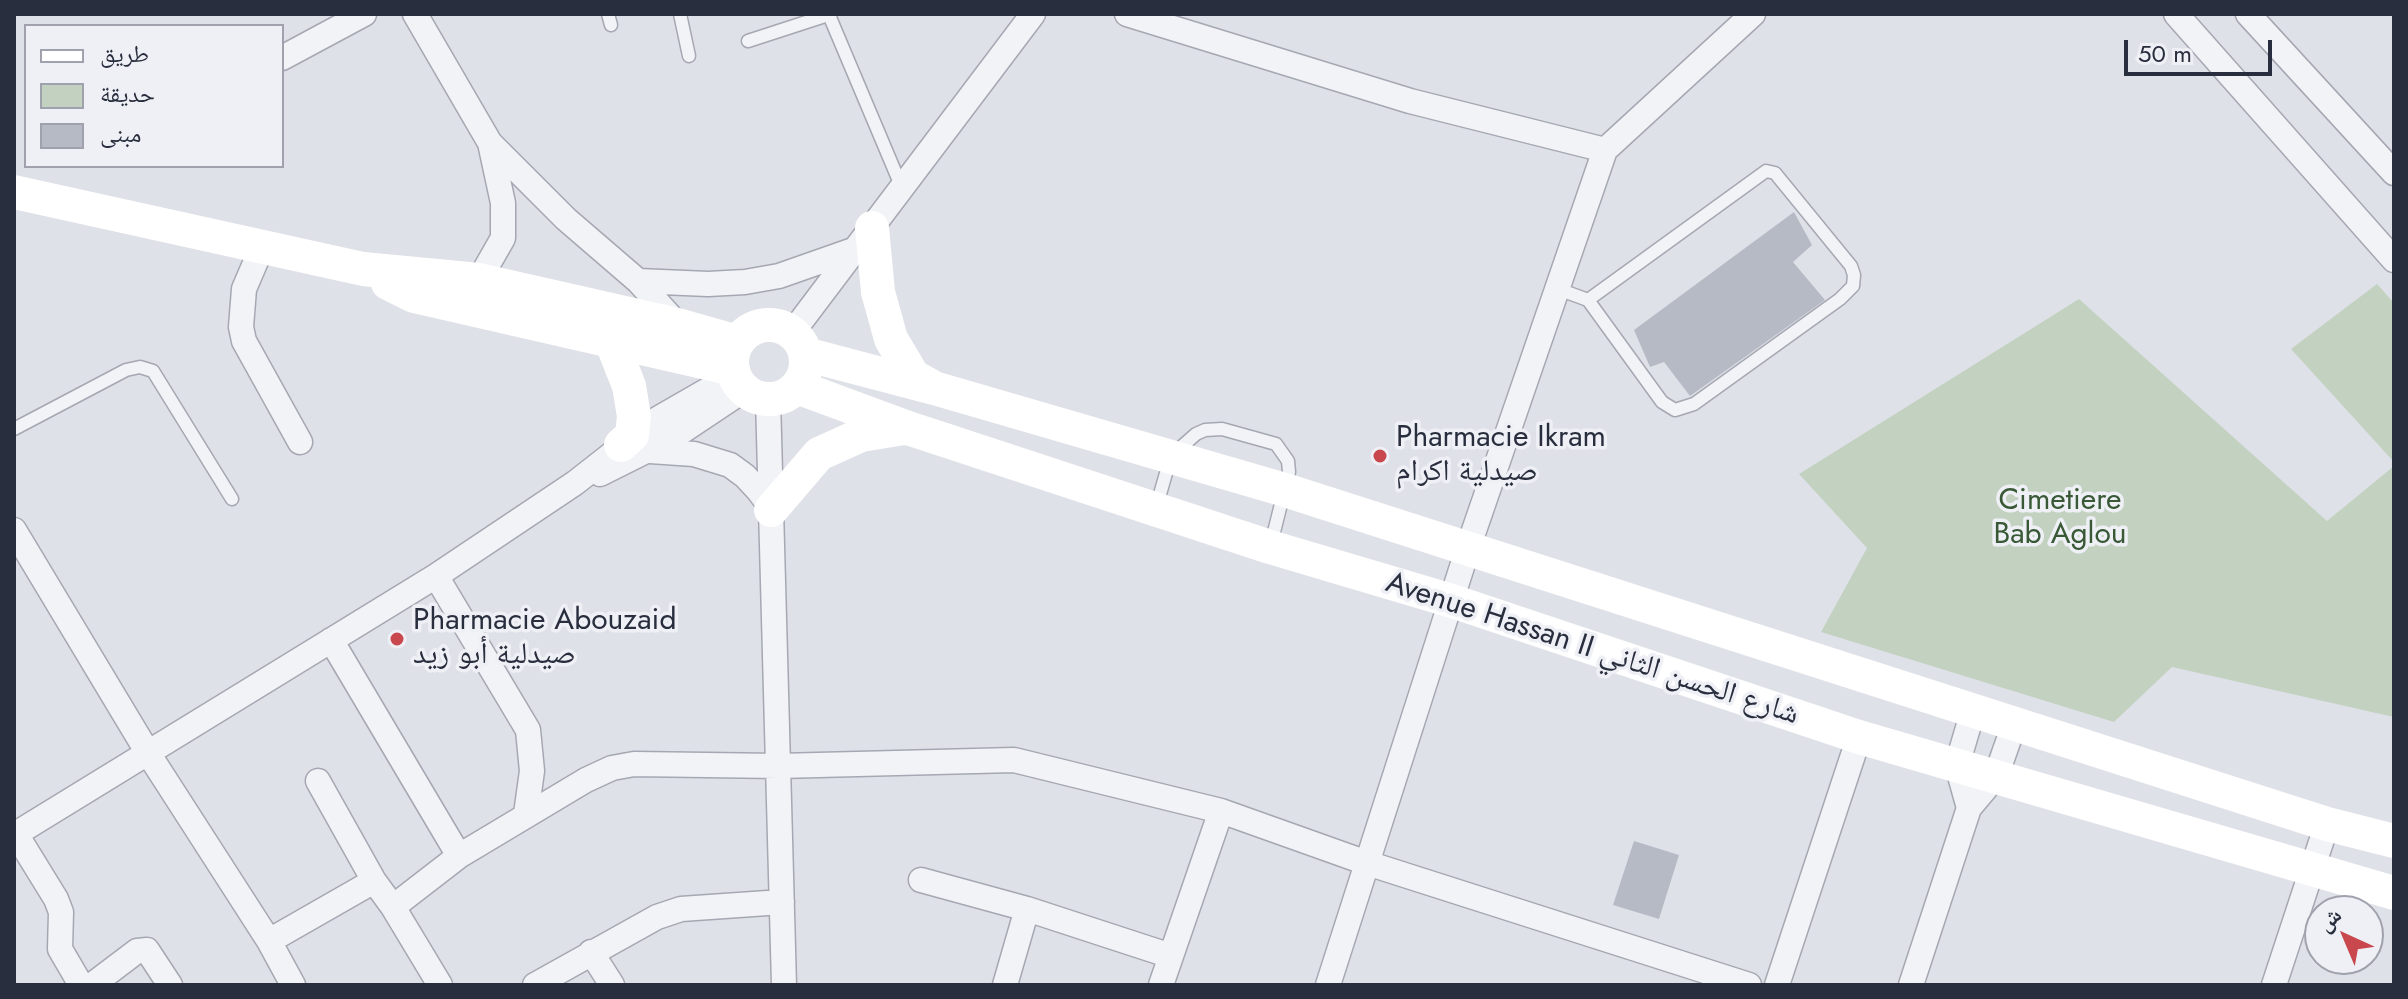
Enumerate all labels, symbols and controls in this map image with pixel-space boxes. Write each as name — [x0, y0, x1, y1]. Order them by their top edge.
legend — [24, 24, 284, 168]
scale bar — [2128, 24, 2276, 74]
text: طريق — [100, 36, 149, 71]
text: 50 m — [2138, 36, 2192, 71]
text: حديقة — [100, 76, 155, 111]
text: مبنى — [100, 116, 141, 151]
place label: Pharmacie Ikram صيدلية اكرام — [1396, 421, 1606, 492]
marker: Pharmacie Ikram صيدلية اكرام — [1371, 447, 1389, 465]
park label: Cimetiere Bab Aglou — [1993, 484, 2127, 554]
street label: Avenue Hassan II شارع الحسن الثاني — [1381, 566, 1803, 734]
place label: Pharmacie Abouzaid صيدلية أبو زيد — [413, 604, 676, 674]
marker: Pharmacie Abouzaid صيدلية أبو زيد — [388, 630, 406, 648]
north arrow — [2304, 895, 2384, 975]
text: ش — [2309, 900, 2348, 939]

